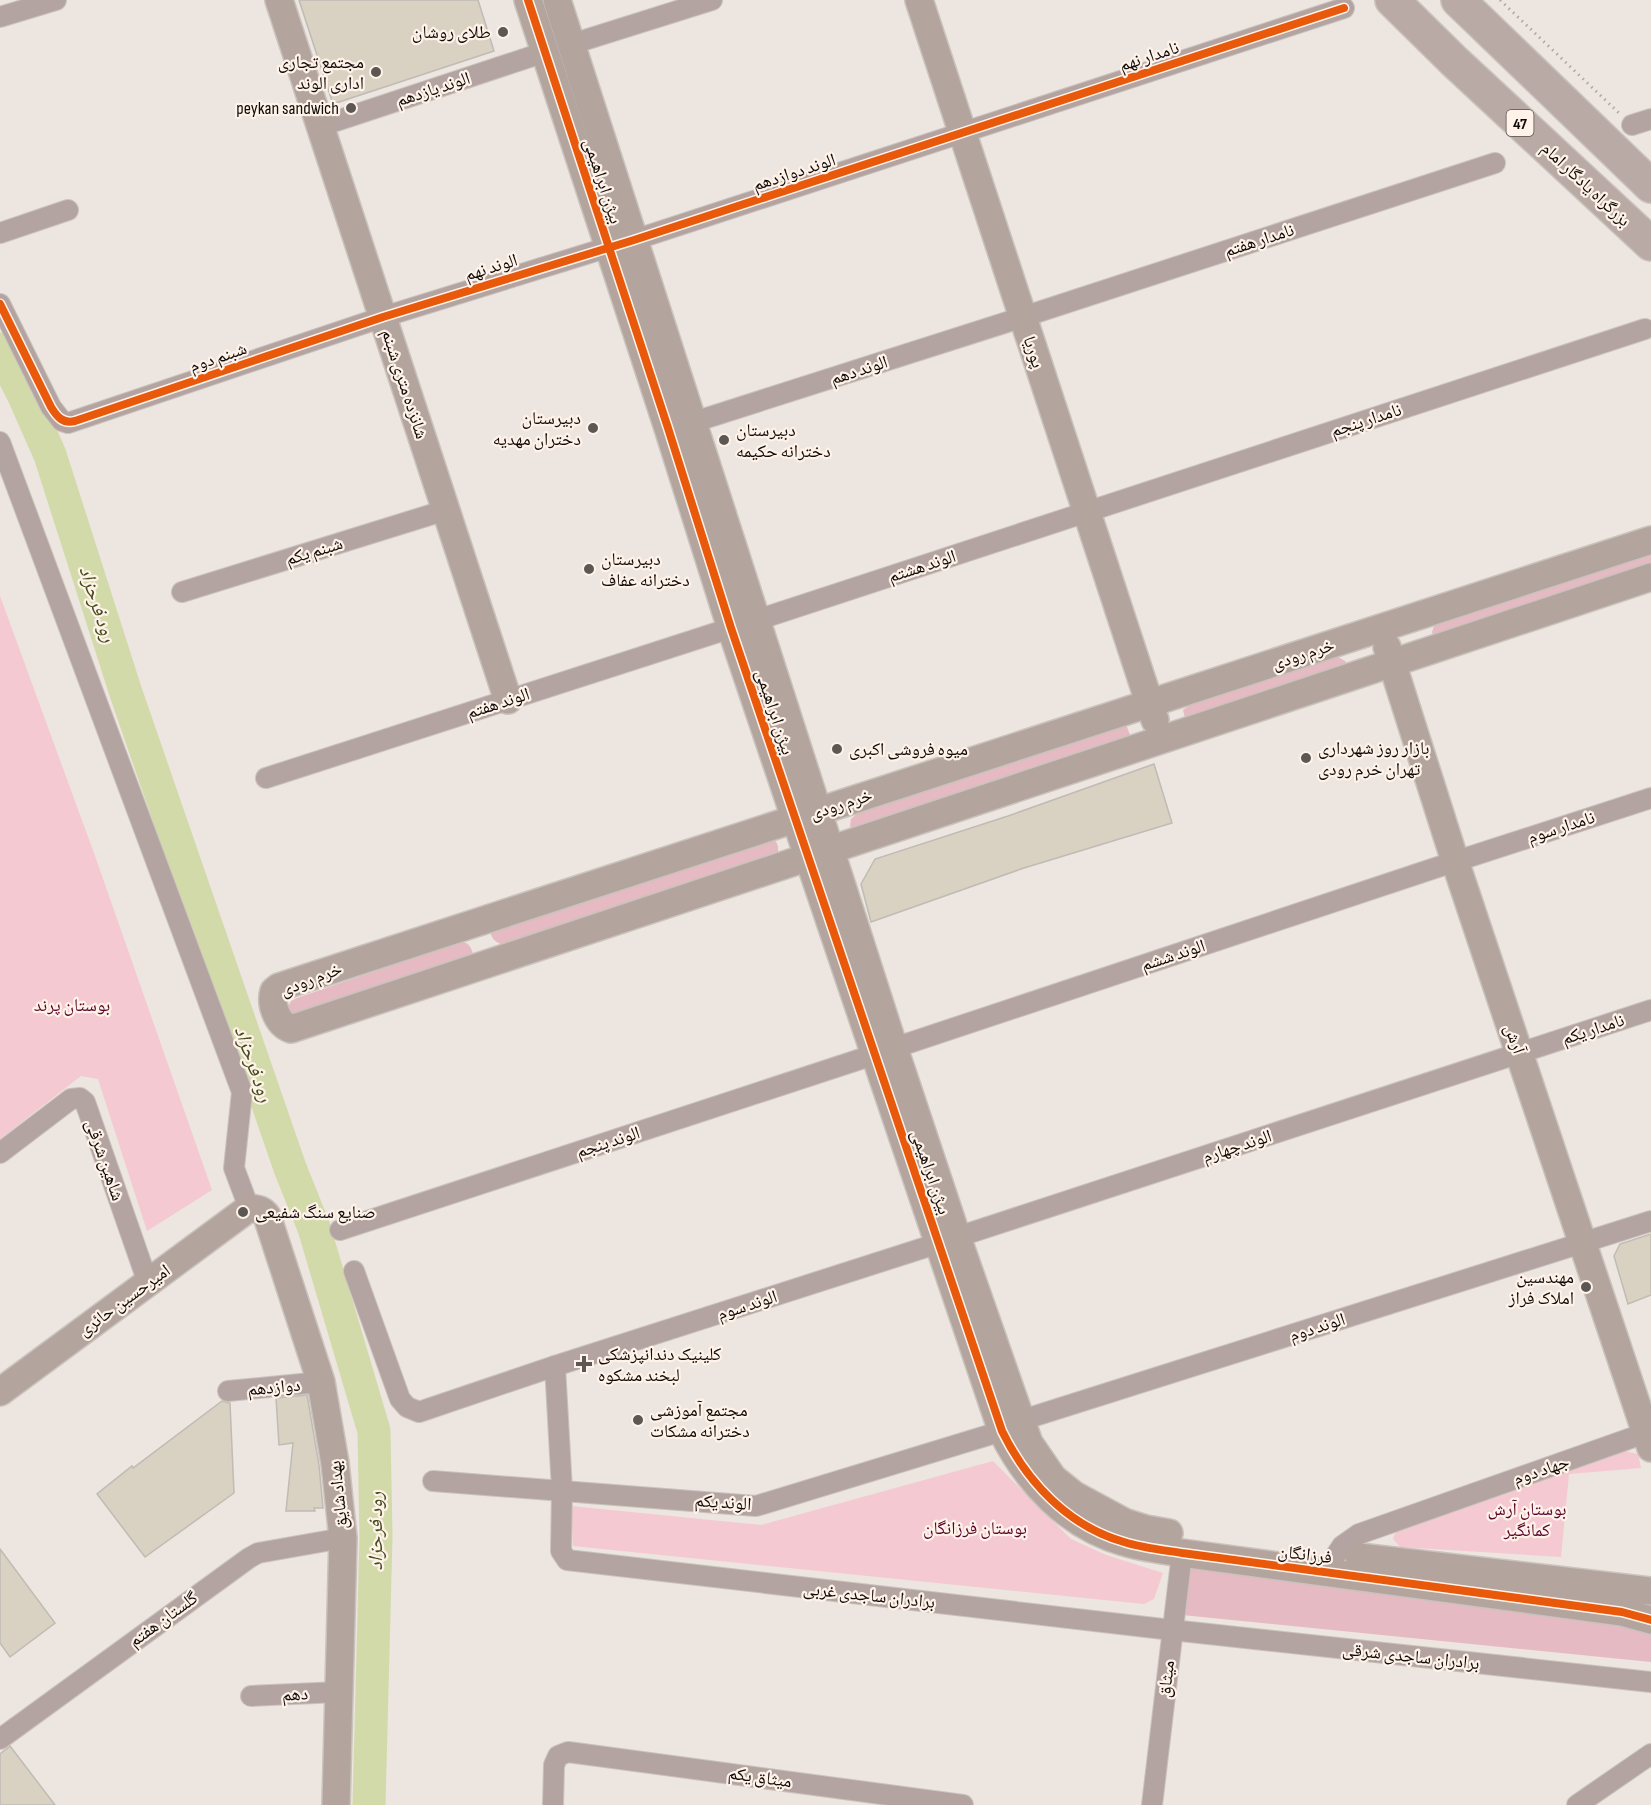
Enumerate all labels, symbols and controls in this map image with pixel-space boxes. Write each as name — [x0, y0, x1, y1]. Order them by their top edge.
place label: طلای روشان — [412, 22, 491, 43]
marker: طلای روشان — [496, 25, 510, 39]
street label: نامدار نهم — [1117, 37, 1182, 77]
place label: مجتمع تجاری اداری الوند — [278, 52, 364, 94]
marker: مجتمع تجاری اداری الوند — [369, 65, 383, 79]
street label: الوند یازدهم — [393, 68, 473, 112]
place label: peykan sandwich — [236, 98, 339, 119]
marker: peykan sandwich — [344, 101, 358, 115]
road number: 47 — [1506, 110, 1534, 136]
street label: بیژن ابراهیمی — [579, 136, 626, 226]
street label: بزرگراه یادگار امام — [1536, 138, 1635, 232]
street label: الوند دوازدهم — [750, 149, 839, 197]
street label: نامدار هفتم — [1221, 219, 1297, 263]
street label: الوند نهم — [462, 250, 520, 286]
street label: شانزده متری شبنم — [376, 327, 432, 442]
street label: پوریا — [1018, 334, 1048, 371]
street label: شبنم دوم — [187, 338, 250, 378]
street label: الوند دهم — [828, 351, 891, 391]
street label: نامدار پنجم — [1328, 399, 1405, 443]
place label: دبیرستان دختران مهدیه — [493, 408, 581, 450]
place label: دبیرستان دخترانه حکیمه — [736, 420, 831, 462]
marker: دبیرستان دختران مهدیه — [586, 421, 600, 435]
marker: دبیرستان دخترانه حکیمه — [717, 433, 731, 447]
street label: شبنم یکم — [283, 533, 346, 571]
street label: الوند هشتم — [886, 546, 959, 588]
place label: دبیرستان دخترانه عفاف — [601, 549, 690, 591]
marker: دبیرستان دخترانه عفاف — [582, 562, 596, 576]
water label: رود فرحزاد — [73, 563, 121, 646]
street label: خرم رودی — [1269, 635, 1337, 675]
street label: بیژن ابراهیمی — [751, 667, 798, 757]
street label: الوند هفتم — [464, 683, 533, 724]
place label: بازار روز شهرداری تهران خرم رودی — [1318, 738, 1430, 781]
place label: میوه فروشی اکبری — [849, 739, 968, 760]
marker: میوه فروشی اکبری — [830, 742, 844, 756]
marker: بازار روز شهرداری تهران خرم رودی — [1299, 751, 1313, 765]
street label: خرم رودی — [807, 785, 875, 825]
street label: نامدار سوم — [1525, 807, 1598, 849]
street label: الوند ششم — [1138, 935, 1208, 977]
street label: خرم رودی — [277, 958, 345, 1002]
park label: بوستان پرند — [34, 995, 110, 1016]
street label: نامدار یکم — [1559, 1010, 1627, 1050]
street label: آرش — [1500, 1022, 1529, 1057]
water label: رود فرحزاد — [229, 1023, 277, 1106]
street label: شاهین شرقی — [81, 1117, 128, 1204]
street label: الوند پنجم — [574, 1122, 643, 1164]
street label: الوند چهارم — [1200, 1125, 1275, 1168]
street label: بیژن ابراهیمی — [906, 1127, 955, 1217]
place label: صنایع سنگ شفیعی — [255, 1202, 376, 1224]
marker: صنایع سنگ شفیعی — [236, 1205, 250, 1219]
street label: امیرحسین حائری — [74, 1260, 175, 1341]
place label: مهندسین املاک فراز — [1508, 1267, 1574, 1309]
marker: مهندسین املاک فراز — [1579, 1280, 1593, 1294]
street label: الوند سوم — [714, 1286, 780, 1326]
street label: الوند دوم — [1287, 1309, 1348, 1347]
place label: کلینیک دندانپزشکی لبخند مشکوه — [598, 1344, 722, 1386]
marker: کلینیک دندانپزشکی لبخند مشکوه — [575, 1355, 593, 1373]
street label: دوازدهم — [247, 1375, 302, 1401]
place label: مجتمع آموزشی دخترانه مشکات — [650, 1400, 750, 1442]
marker: مجتمع آموزشی دخترانه مشکات — [631, 1413, 645, 1427]
street label: جهاد دوم — [1510, 1451, 1572, 1491]
street label: بهداد شایق — [324, 1459, 353, 1530]
street label: الوند یکم — [694, 1490, 752, 1516]
water label: رود فرحزاد — [364, 1491, 388, 1570]
park label: بوستان آرش کمانگیر — [1487, 1499, 1567, 1541]
park label: بوستان فرزانگان — [923, 1518, 1027, 1539]
street label: فرزانگان — [1277, 1541, 1333, 1568]
street label: برادران ساجدی غربی — [802, 1578, 936, 1613]
street label: گلستان هفتم — [125, 1587, 203, 1652]
street label: برادران ساجدی شرقی — [1341, 1639, 1481, 1674]
street label: میثاق — [1154, 1659, 1179, 1699]
street label: دهم — [281, 1683, 309, 1707]
street label: میثاق یکم — [727, 1763, 793, 1793]

